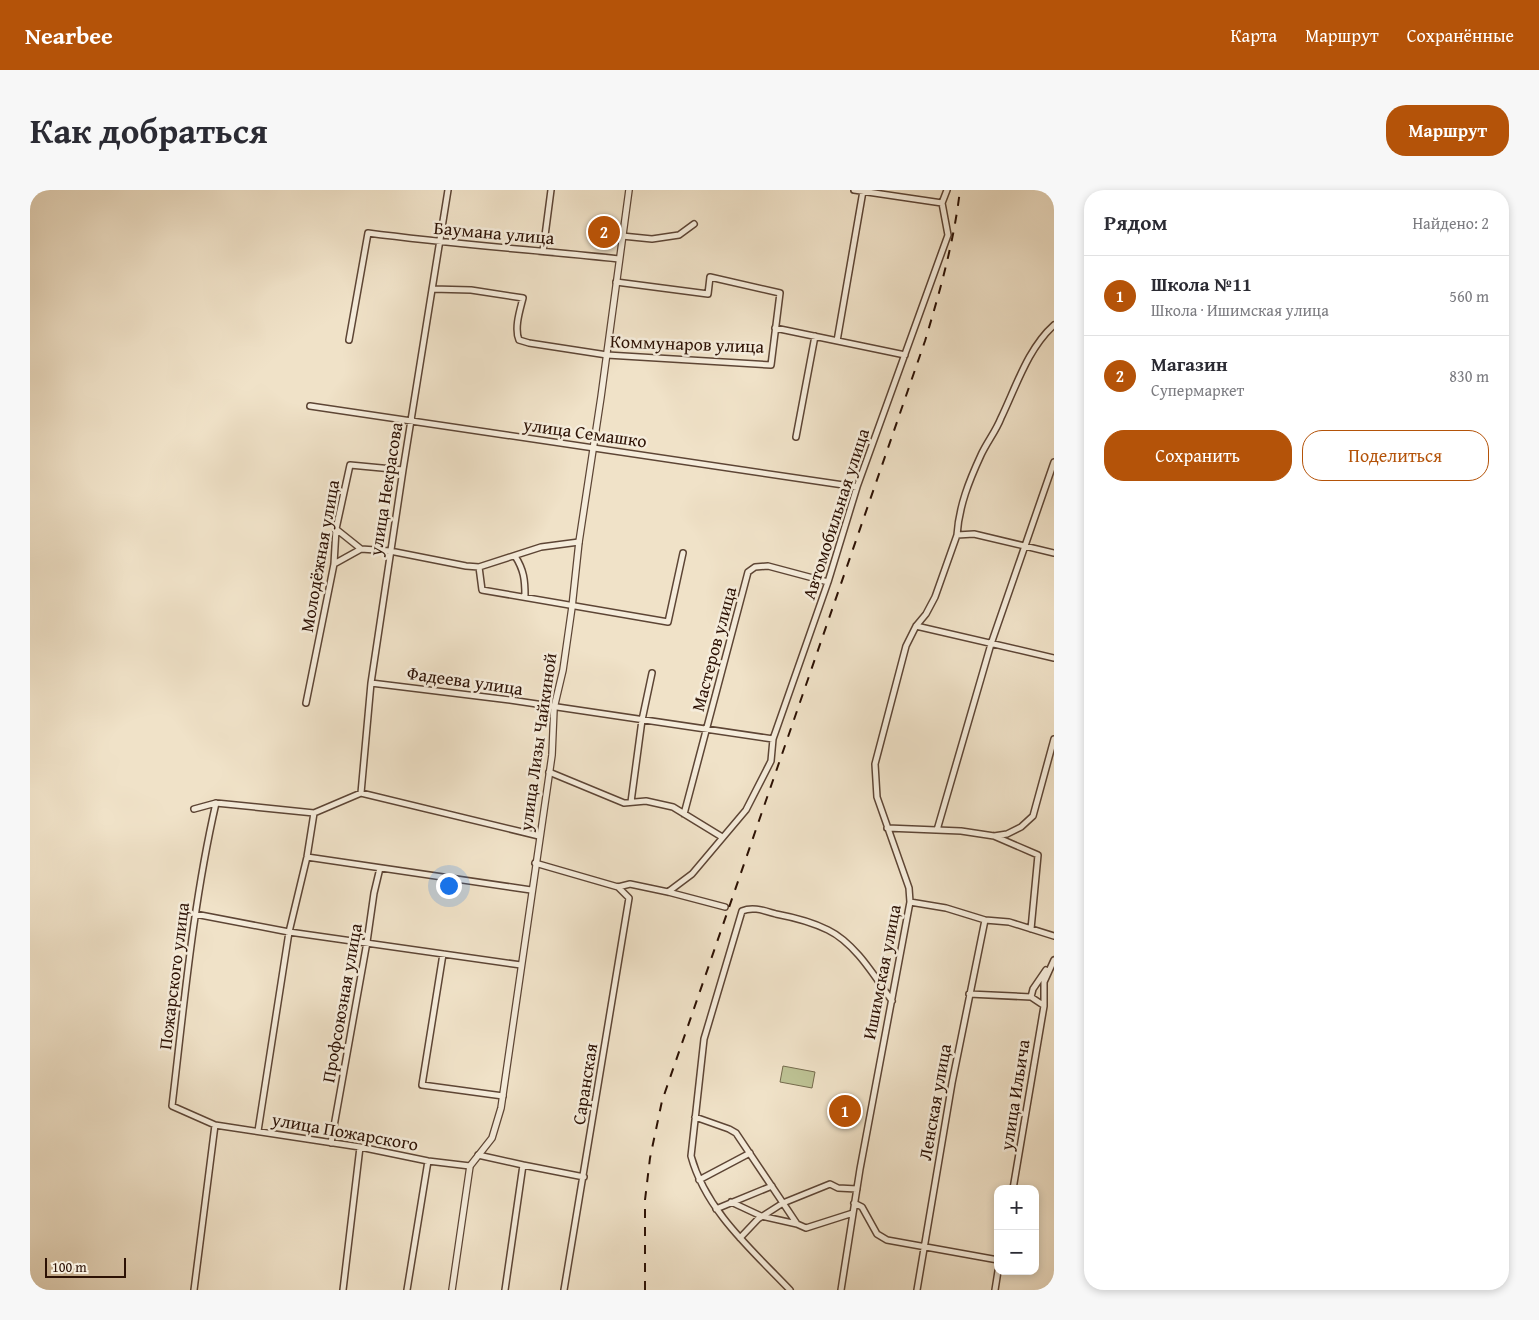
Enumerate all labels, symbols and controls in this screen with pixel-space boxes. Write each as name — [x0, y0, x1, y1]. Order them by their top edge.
text: Nearbee — [25, 18, 113, 53]
text: Карта — [1231, 22, 1277, 49]
text: Маршрут — [1305, 22, 1379, 49]
text: Сохранённые — [1407, 22, 1514, 49]
text: Как добраться — [30, 105, 268, 156]
button: Маршрут — [1386, 105, 1509, 156]
text: Рядом — [1104, 207, 1167, 238]
text: Найдено: 2 — [1412, 211, 1489, 235]
pin: 2 — [588, 213, 620, 251]
street label: Баумана улица — [433, 214, 556, 251]
text: Школа №11 — [1151, 270, 1252, 298]
text: 1 — [1116, 284, 1124, 308]
text: 560 m — [1449, 284, 1489, 308]
text: Школа · Ишимская улица — [1151, 298, 1329, 322]
street label: Коммунаров улица — [609, 327, 765, 360]
text: Магазин — [1151, 350, 1228, 378]
text: 2 — [1116, 364, 1124, 388]
text: 830 m — [1449, 364, 1489, 388]
text: Супермаркет — [1151, 378, 1244, 402]
street label: улица Семашко — [521, 410, 649, 455]
street label: улица Некрасова — [361, 420, 409, 559]
street label: Автомобильная улица — [795, 424, 876, 603]
button: Сохранить — [1104, 430, 1292, 481]
button: Поделиться — [1302, 430, 1489, 481]
street label: Молодёжная улица — [293, 477, 346, 634]
street label: Мастеров улица — [684, 583, 743, 714]
street label: улица Лизы Чайкиной — [511, 651, 563, 834]
street label: Фадеева улица — [405, 659, 525, 702]
your location — [436, 873, 462, 899]
street label: Пожарского улица — [151, 900, 196, 1051]
street label: Ишимская улица — [855, 902, 908, 1042]
street label: Профсоюзная улица — [314, 921, 369, 1085]
street label: улица Ильича — [992, 1037, 1037, 1153]
street label: Саранская — [565, 1041, 604, 1127]
street label: Ленская улица — [911, 1041, 958, 1162]
pin: 1 — [829, 1092, 861, 1130]
street label: улица Пожарского — [269, 1105, 420, 1158]
map controls — [994, 1185, 1039, 1275]
button: + — [994, 1185, 1039, 1230]
button: − — [994, 1230, 1039, 1275]
scale bar — [45, 1255, 126, 1278]
text: 100 m — [52, 1257, 87, 1277]

